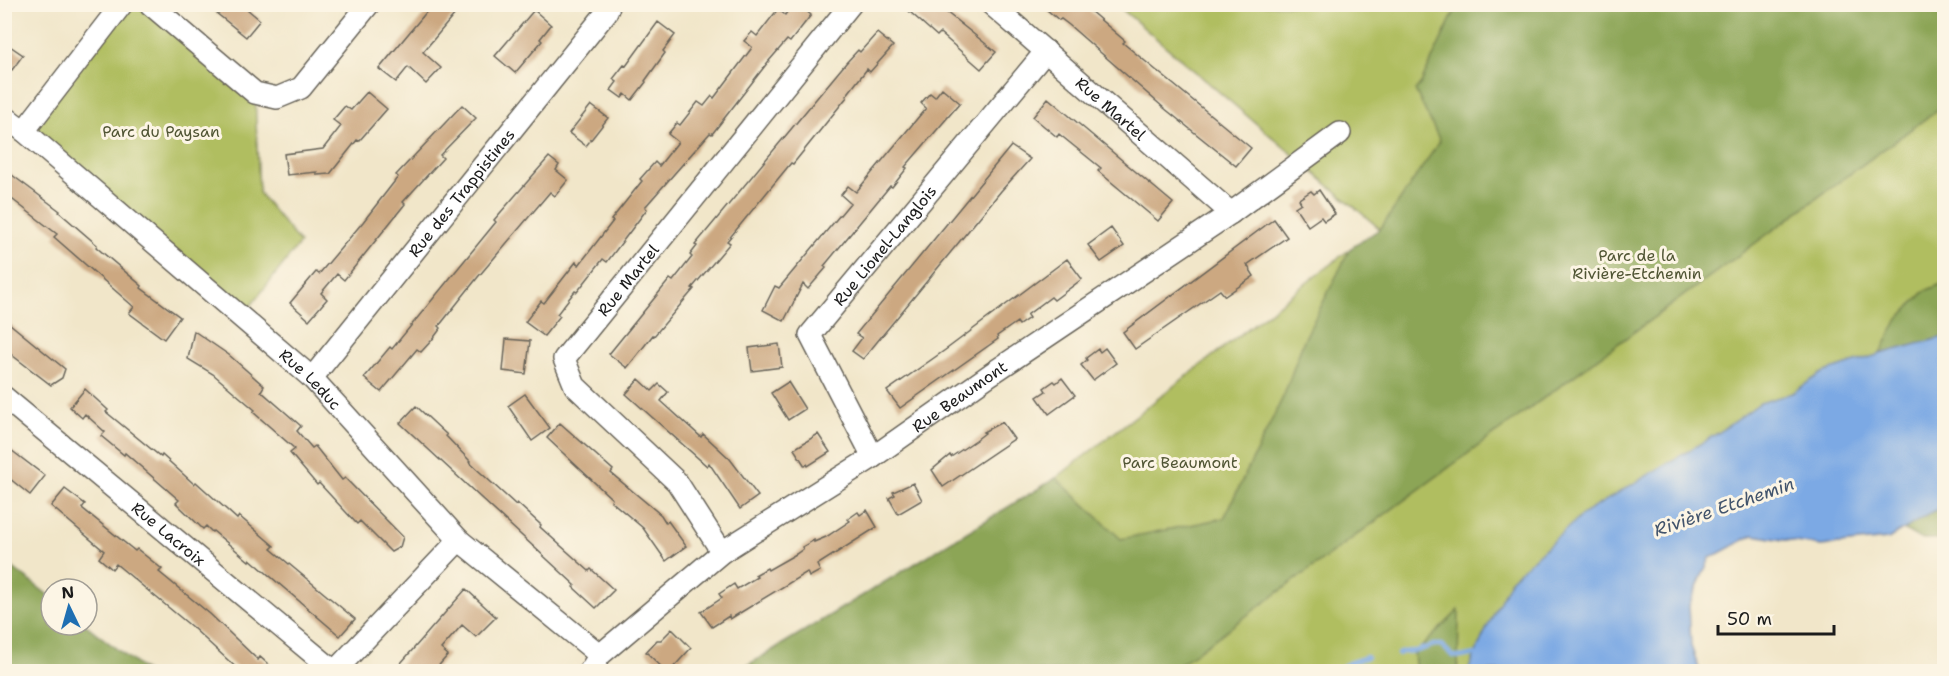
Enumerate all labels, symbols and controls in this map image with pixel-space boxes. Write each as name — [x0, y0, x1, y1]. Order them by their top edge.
street label: Rue Martel — [1071, 72, 1151, 145]
park label: Parc du Paysan — [102, 121, 220, 142]
street label: Rue des Trappistines — [403, 124, 519, 261]
street label: Rue Lionel-Langlois — [828, 181, 941, 310]
street label: Rue Martel — [592, 240, 663, 320]
park label: Parc de la Rivière-Etchemin — [1572, 245, 1702, 284]
street label: Rue Leduc — [275, 344, 346, 414]
street label: Rue Beaumont — [908, 356, 1011, 437]
park label: Parc Beaumont — [1122, 452, 1238, 473]
water label: Rivière Etchemin — [1651, 472, 1797, 542]
street label: Rue Lacroix — [127, 497, 210, 570]
north arrow — [39, 577, 99, 637]
text: N — [61, 582, 75, 604]
scale bar — [1718, 598, 1834, 636]
text: 50 m — [1727, 607, 1772, 631]

